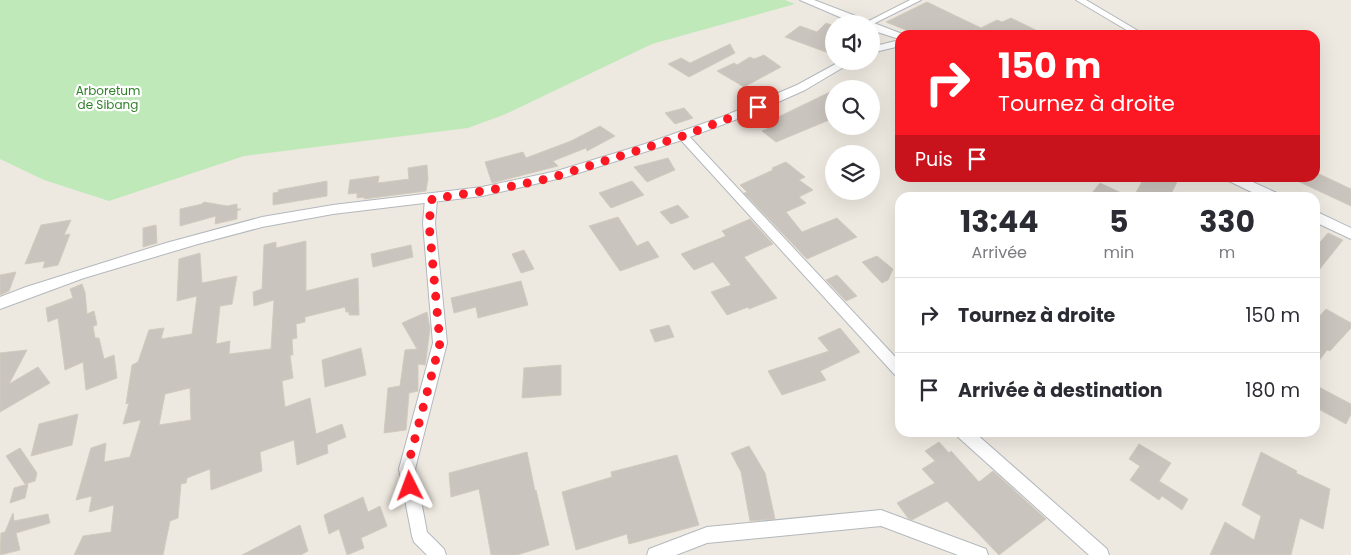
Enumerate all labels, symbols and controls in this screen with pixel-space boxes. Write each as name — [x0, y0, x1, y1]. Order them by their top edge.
map controls — [825, 15, 880, 200]
button: sound — [825, 15, 880, 70]
text: 150 m — [998, 41, 1101, 90]
icon: right — [915, 50, 980, 115]
button: search — [825, 80, 880, 135]
park label: Arboretum de Sibang — [76, 82, 140, 113]
pin — [737, 86, 779, 128]
text: Tournez à droite — [998, 88, 1175, 119]
icon: arrive — [744, 93, 772, 121]
button: layers — [825, 145, 880, 200]
icon: arrive — [963, 145, 991, 173]
text: Puis — [915, 146, 953, 173]
text: 13:44 — [960, 200, 1039, 243]
text: 5 — [1109, 200, 1129, 243]
text: 330 — [1199, 200, 1255, 243]
text: Arrivée — [972, 241, 1027, 264]
text: min — [1104, 241, 1134, 264]
text: m — [1219, 241, 1235, 264]
icon: right — [915, 301, 943, 329]
text: Tournez à droite — [958, 302, 1115, 329]
text: 150 m — [1245, 302, 1300, 329]
icon: arrive — [915, 376, 943, 404]
text: Arrivée à destination — [958, 377, 1163, 404]
text: 180 m — [1245, 377, 1300, 404]
position arrow — [383, 459, 435, 511]

